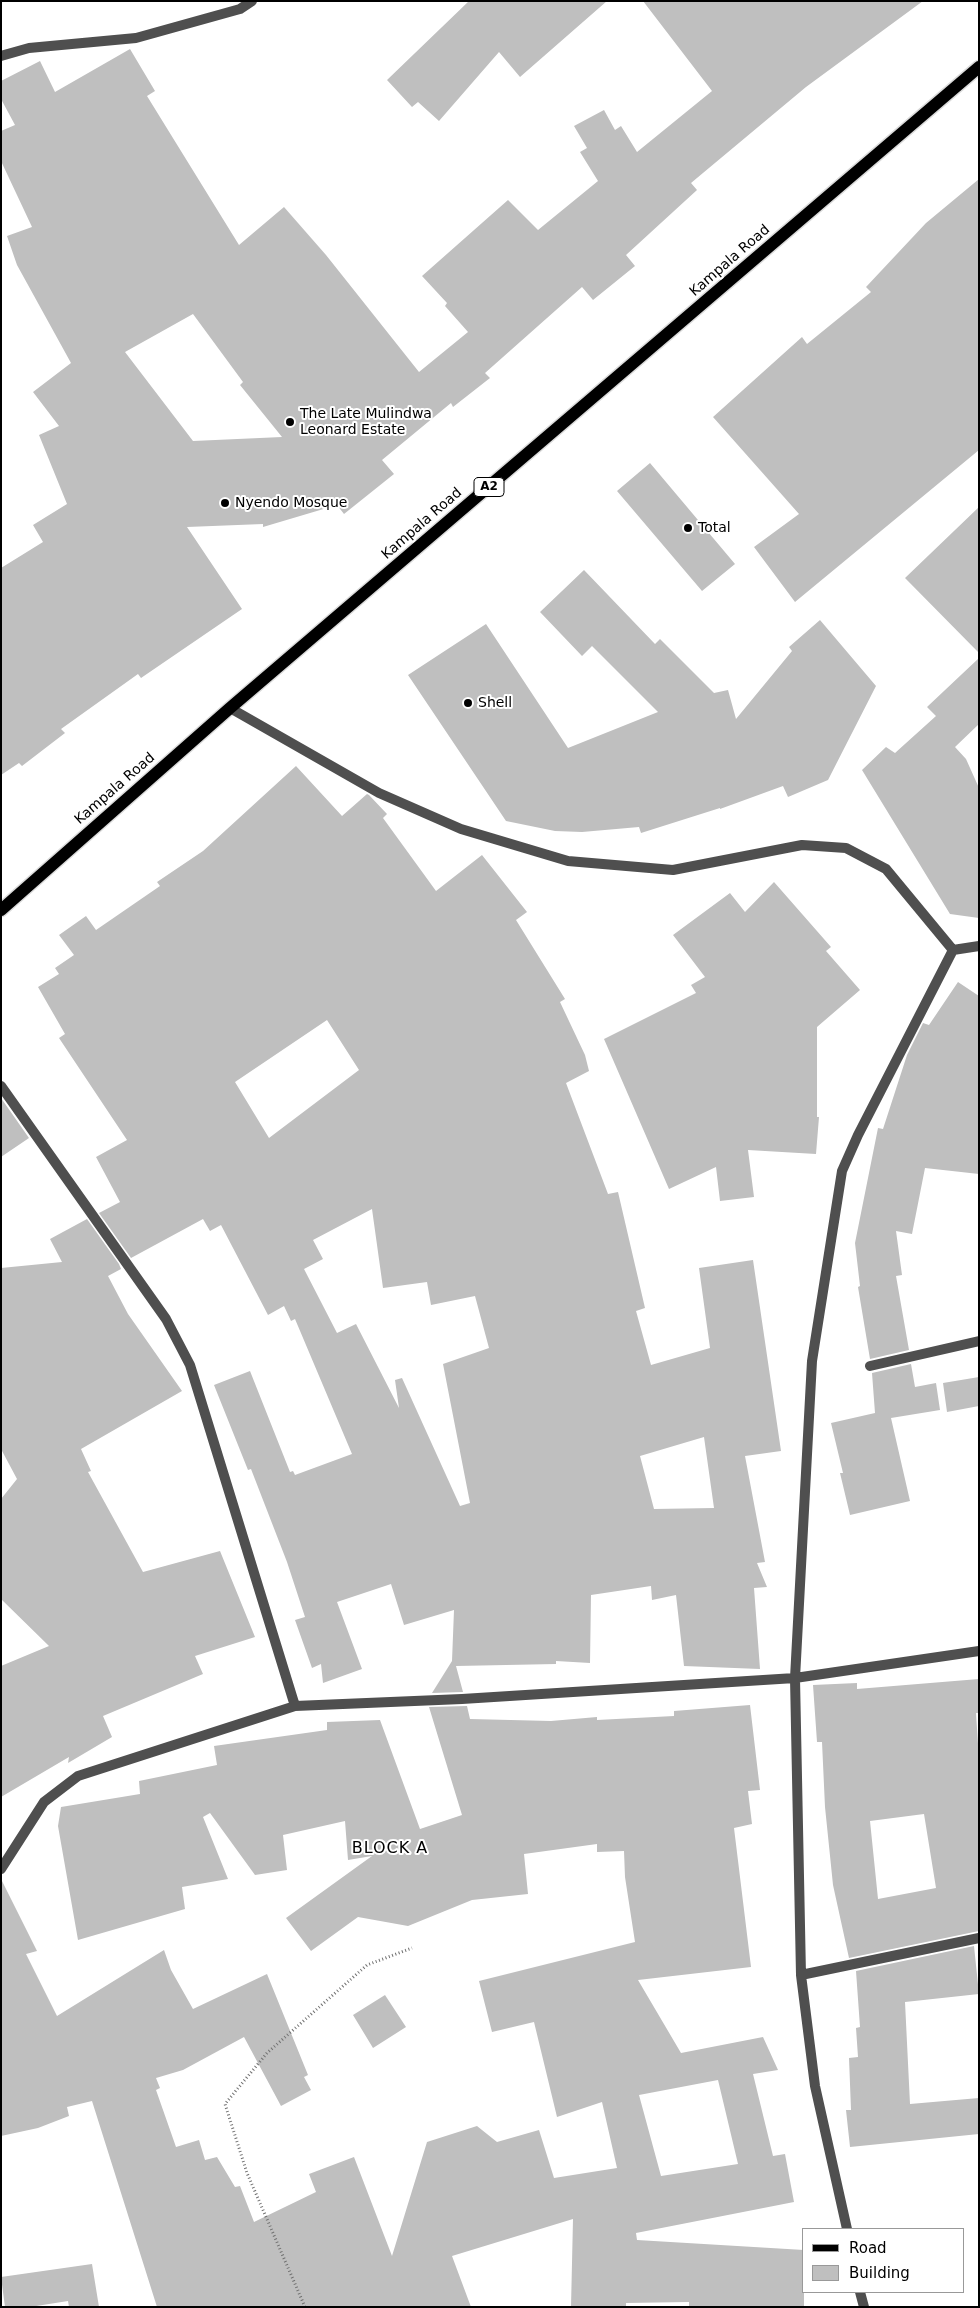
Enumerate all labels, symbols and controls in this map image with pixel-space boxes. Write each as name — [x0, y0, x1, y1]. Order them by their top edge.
street label: Kampala Road — [687, 222, 773, 300]
place label: The Late Mulindwa Leonard Estate — [300, 406, 432, 438]
marker: The Late Mulindwa Leonard Estate — [284, 416, 296, 428]
road number: A2 — [474, 478, 504, 497]
street label: Kampala Road — [379, 485, 465, 563]
place label: Nyendo Mosque — [235, 495, 347, 511]
marker: Nyendo Mosque — [219, 497, 231, 509]
place label: Total — [698, 520, 731, 536]
marker: Total — [682, 522, 694, 534]
place label: Shell — [478, 695, 512, 711]
marker: Shell — [462, 697, 474, 709]
street label: Kampala Road — [72, 750, 158, 828]
district label: BLOCK A — [351, 1839, 429, 1859]
legend — [802, 2228, 965, 2293]
text: Road — [849, 2239, 887, 2257]
text: Building — [849, 2264, 910, 2282]

